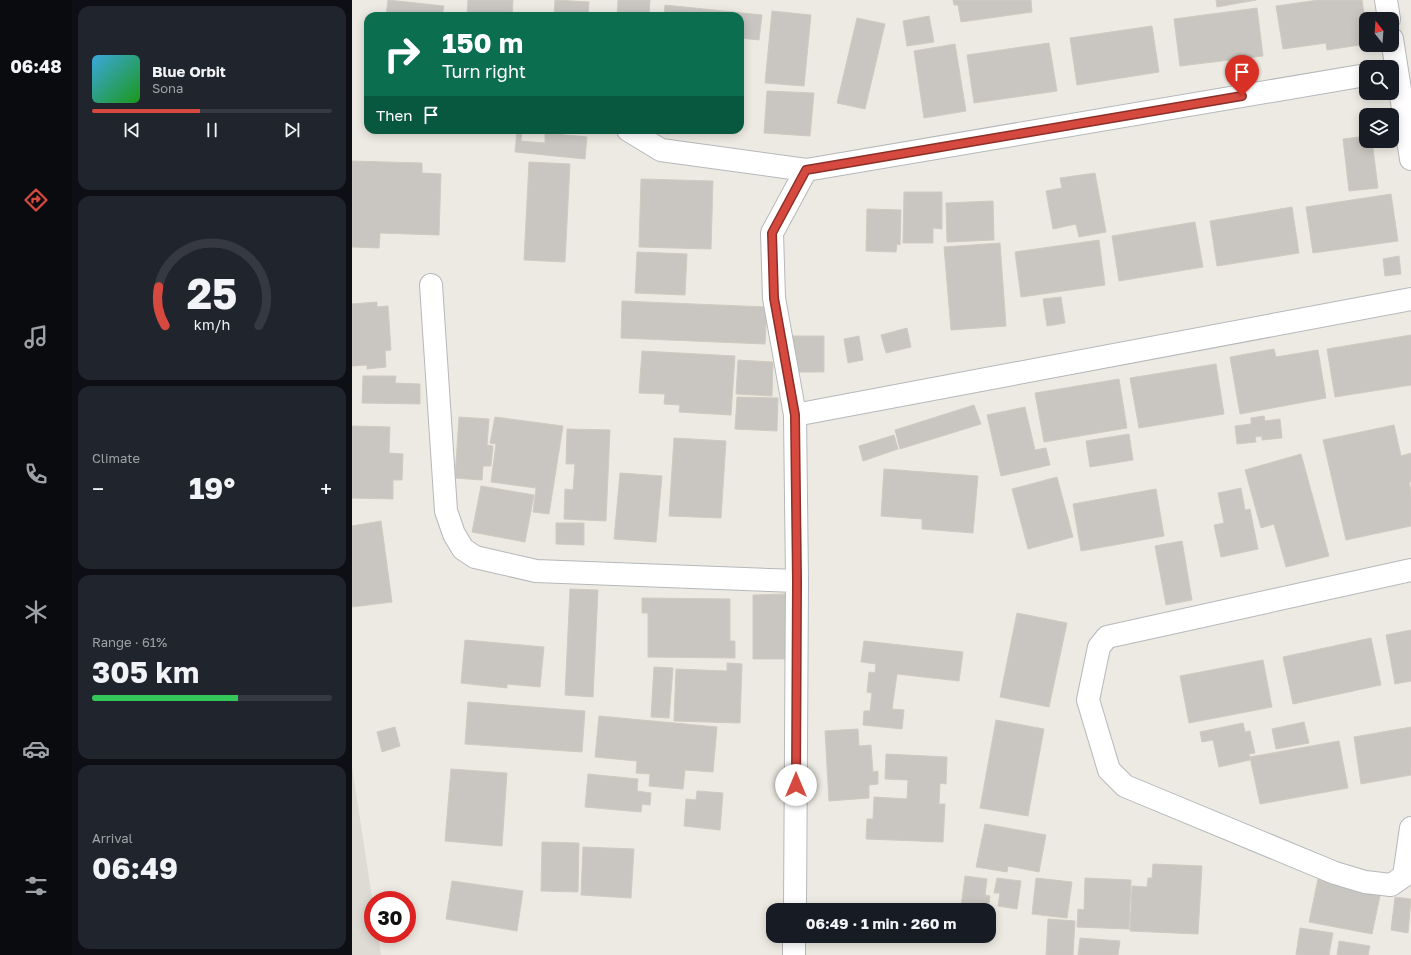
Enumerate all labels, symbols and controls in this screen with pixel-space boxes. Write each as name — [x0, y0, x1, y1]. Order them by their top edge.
north arrow — [1359, 12, 1399, 52]
map controls — [1359, 12, 1399, 148]
text: 150 m — [442, 26, 523, 59]
icon: right — [376, 28, 428, 80]
text: 06:48 — [10, 55, 62, 77]
pin — [1225, 55, 1259, 96]
text: Turn right — [442, 60, 526, 82]
button: search — [1359, 60, 1399, 100]
icon: arrive — [1231, 61, 1253, 83]
text: Blue Orbit — [152, 62, 226, 80]
text: Sona — [152, 80, 183, 96]
icon: arrive — [420, 104, 442, 126]
text: Then — [376, 106, 412, 124]
button: layers — [1359, 108, 1399, 148]
icon: previous — [121, 119, 143, 141]
icon: pause — [201, 119, 223, 141]
icon: next — [281, 119, 303, 141]
icon: directions — [22, 186, 50, 214]
text: 25 — [187, 267, 237, 317]
text: km/h — [194, 315, 230, 332]
icon: music — [22, 323, 50, 351]
text: Climate — [92, 450, 140, 466]
icon: phone — [22, 460, 50, 488]
text: 19° — [189, 470, 235, 506]
text: − — [92, 475, 104, 502]
text: + — [320, 475, 332, 502]
icon: climate — [22, 598, 50, 626]
text: Range · 61% — [92, 634, 167, 650]
text: 305 km — [92, 654, 199, 690]
icon: car — [22, 735, 50, 763]
position arrow — [775, 764, 817, 806]
text: Arrival — [92, 830, 133, 846]
text: 06:49 — [92, 850, 178, 886]
icon: filters — [22, 872, 50, 900]
speed limit sign: 30 — [364, 891, 416, 943]
text: 06:49 · 1 min · 260 m — [806, 914, 956, 932]

